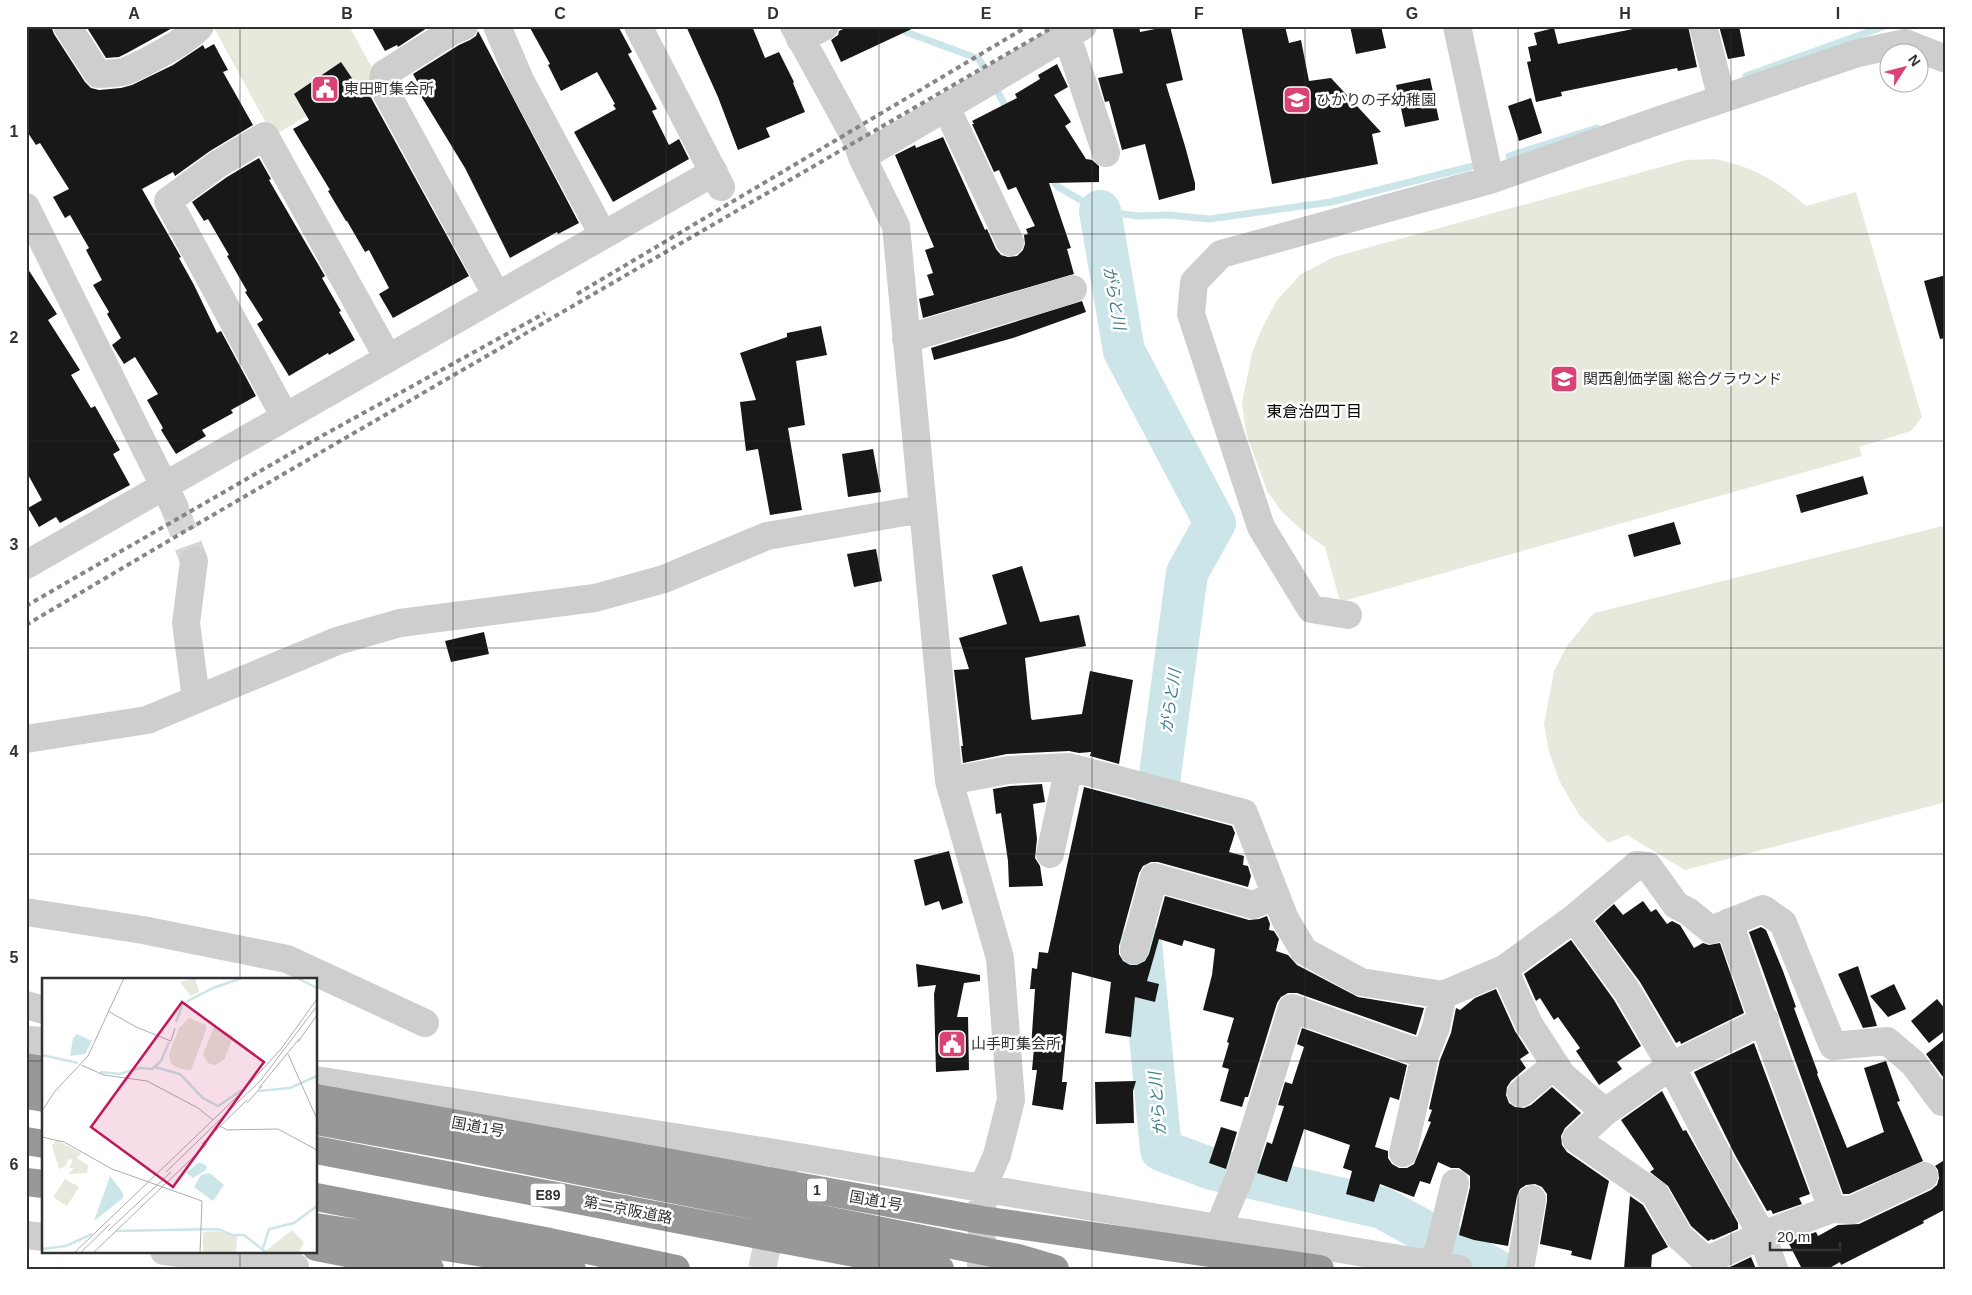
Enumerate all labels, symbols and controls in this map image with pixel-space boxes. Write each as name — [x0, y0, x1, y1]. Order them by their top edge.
text: A — [128, 5, 140, 22]
text: B — [341, 5, 353, 22]
text: C — [554, 5, 566, 22]
text: D — [767, 5, 779, 22]
text: E — [981, 5, 992, 22]
text: F — [1194, 5, 1204, 22]
text: G — [1406, 5, 1418, 22]
text: H — [1619, 5, 1631, 22]
text: I — [1836, 5, 1840, 22]
north arrow — [1880, 42, 1930, 92]
text: N — [1905, 52, 1924, 69]
public building icon: 東田町集会所 — [310, 74, 340, 104]
place label: 東田町集会所 — [344, 80, 434, 97]
school or university icon: ひかりの子幼稚園 — [1282, 85, 1312, 115]
place label: ひかりの子幼稚園 — [1316, 91, 1436, 108]
text: 1 — [10, 123, 19, 140]
water label: がらと川 — [1101, 265, 1129, 333]
text: 2 — [10, 329, 19, 346]
school or university icon: 関西創価学園 総合グラウンド — [1549, 364, 1579, 394]
place label: 関西創価学園 総合グラウンド — [1583, 370, 1782, 387]
district label: 東倉治四丁目 — [1266, 403, 1362, 420]
text: 3 — [10, 536, 19, 553]
water label: がらと川 — [1158, 666, 1184, 734]
text: 4 — [10, 743, 19, 760]
text: 5 — [10, 949, 19, 966]
inset map — [42, 978, 318, 1252]
public building icon: 山手町集会所 — [937, 1029, 967, 1059]
place label: 山手町集会所 — [971, 1035, 1061, 1052]
water label: がらと川 — [1146, 1069, 1169, 1137]
street label: 国道1号 — [450, 1114, 506, 1140]
text: 6 — [10, 1156, 19, 1173]
road number: 1 — [807, 1178, 827, 1202]
road number: E89 — [530, 1184, 566, 1206]
street label: 国道1号 — [848, 1188, 904, 1214]
street label: 第二京阪道路 — [582, 1193, 674, 1226]
scale bar — [1770, 1220, 1840, 1252]
text: 20 m — [1777, 1228, 1810, 1245]

